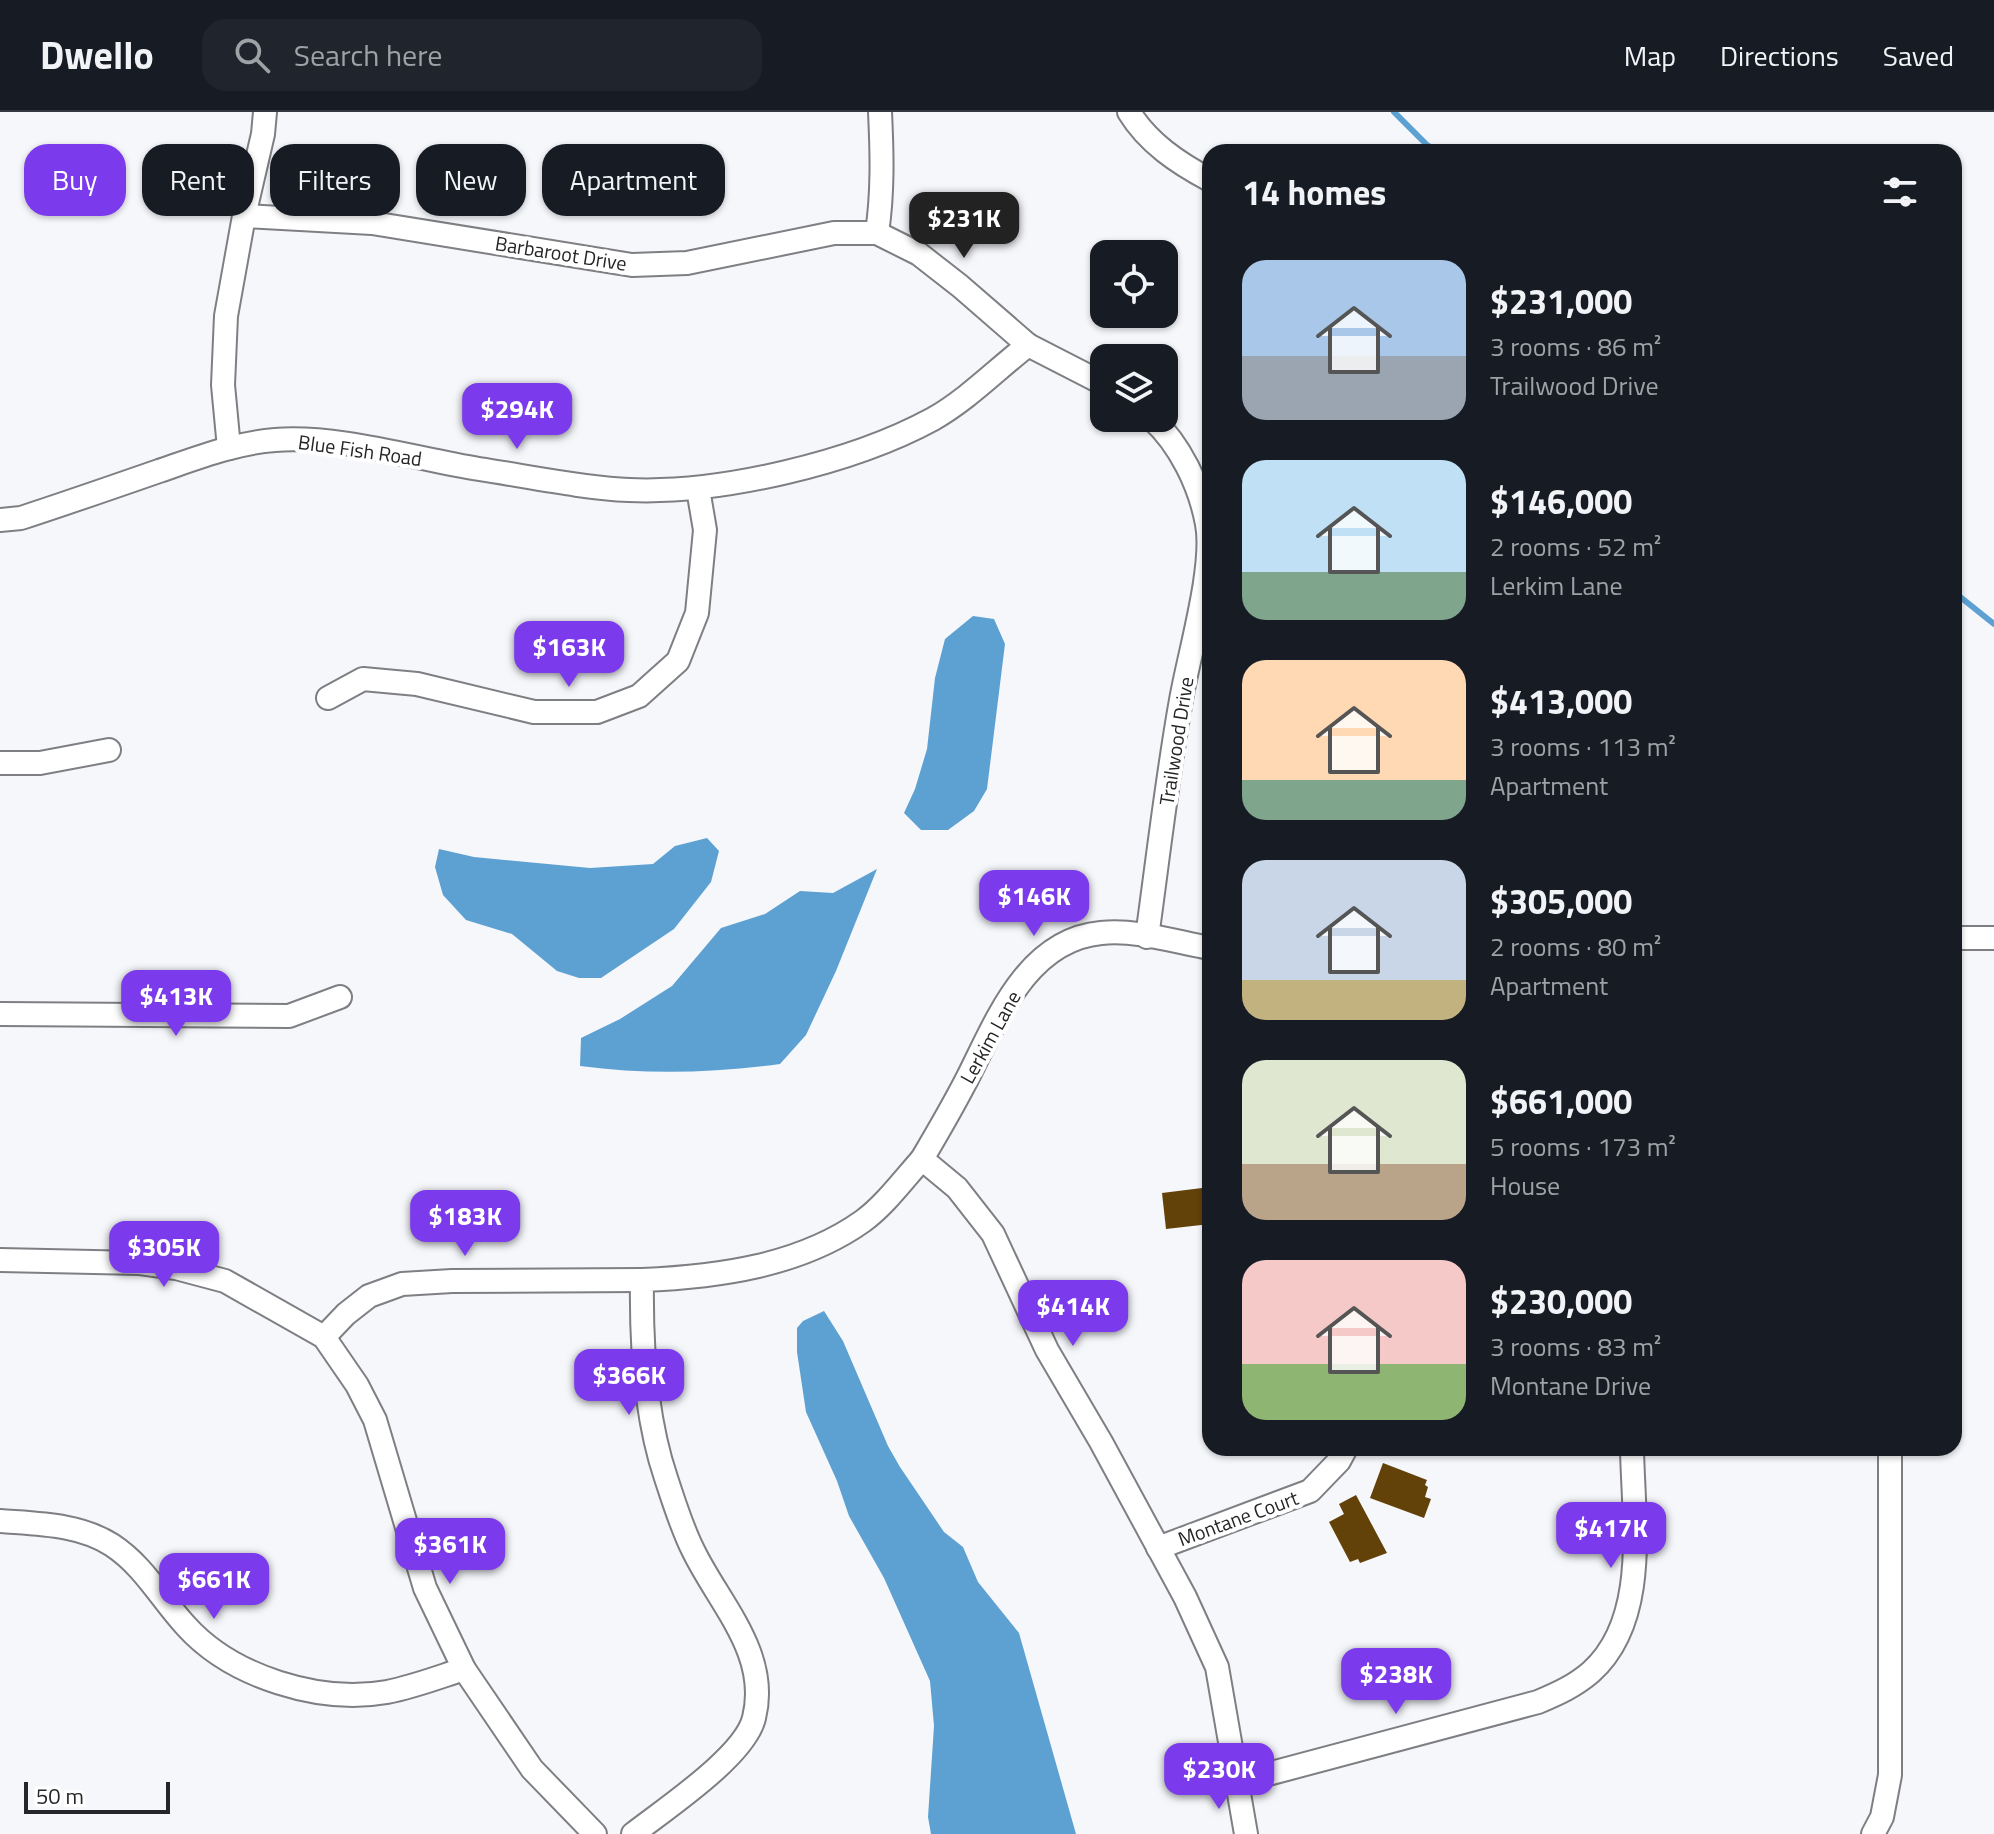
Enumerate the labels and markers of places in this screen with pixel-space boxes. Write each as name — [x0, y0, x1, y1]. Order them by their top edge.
pin: $231K — [908, 192, 1020, 260]
pin: $294K — [461, 383, 573, 451]
pin: $163K — [513, 621, 625, 689]
pin: $146K — [978, 870, 1090, 938]
pin: $413K — [120, 970, 232, 1038]
pin: $183K — [409, 1190, 521, 1258]
pin: $305K — [108, 1221, 220, 1289]
pin: $414K — [1017, 1280, 1129, 1348]
pin: $366K — [573, 1349, 685, 1417]
pin: $417K — [1555, 1502, 1667, 1570]
pin: $361K — [394, 1518, 506, 1586]
pin: $661K — [158, 1553, 270, 1621]
pin: $238K — [1340, 1648, 1452, 1716]
pin: $230K — [1163, 1743, 1275, 1811]

